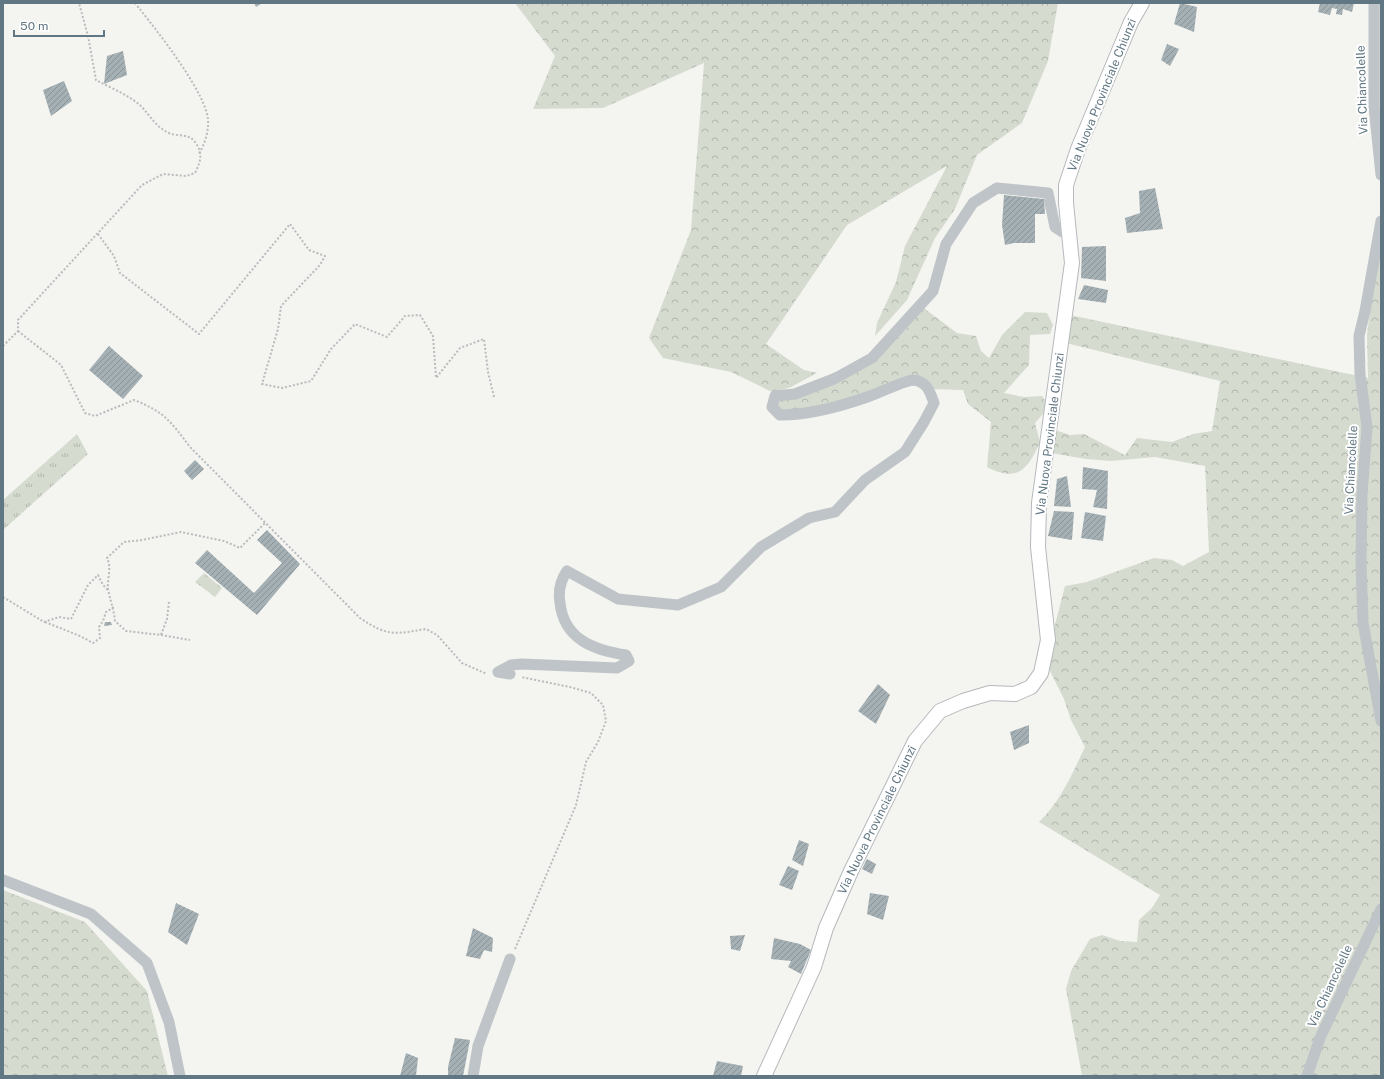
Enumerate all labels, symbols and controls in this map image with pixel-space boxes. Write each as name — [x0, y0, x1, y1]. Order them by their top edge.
scale bar — [14, 12, 104, 38]
street label: Via Nuova Provinciale Chiunzi — [1065, 17, 1139, 173]
text: 50 m — [20, 19, 48, 33]
street label: Via Chiancolelle — [1353, 45, 1371, 135]
street label: Via Nuova Provinciale Chiunzi — [1033, 352, 1067, 516]
street label: Via Chiancolelle — [1342, 425, 1360, 515]
street label: Via Nuova Provinciale Chiunzi — [835, 743, 919, 897]
street label: Via Chiancolelle — [1305, 942, 1355, 1029]

